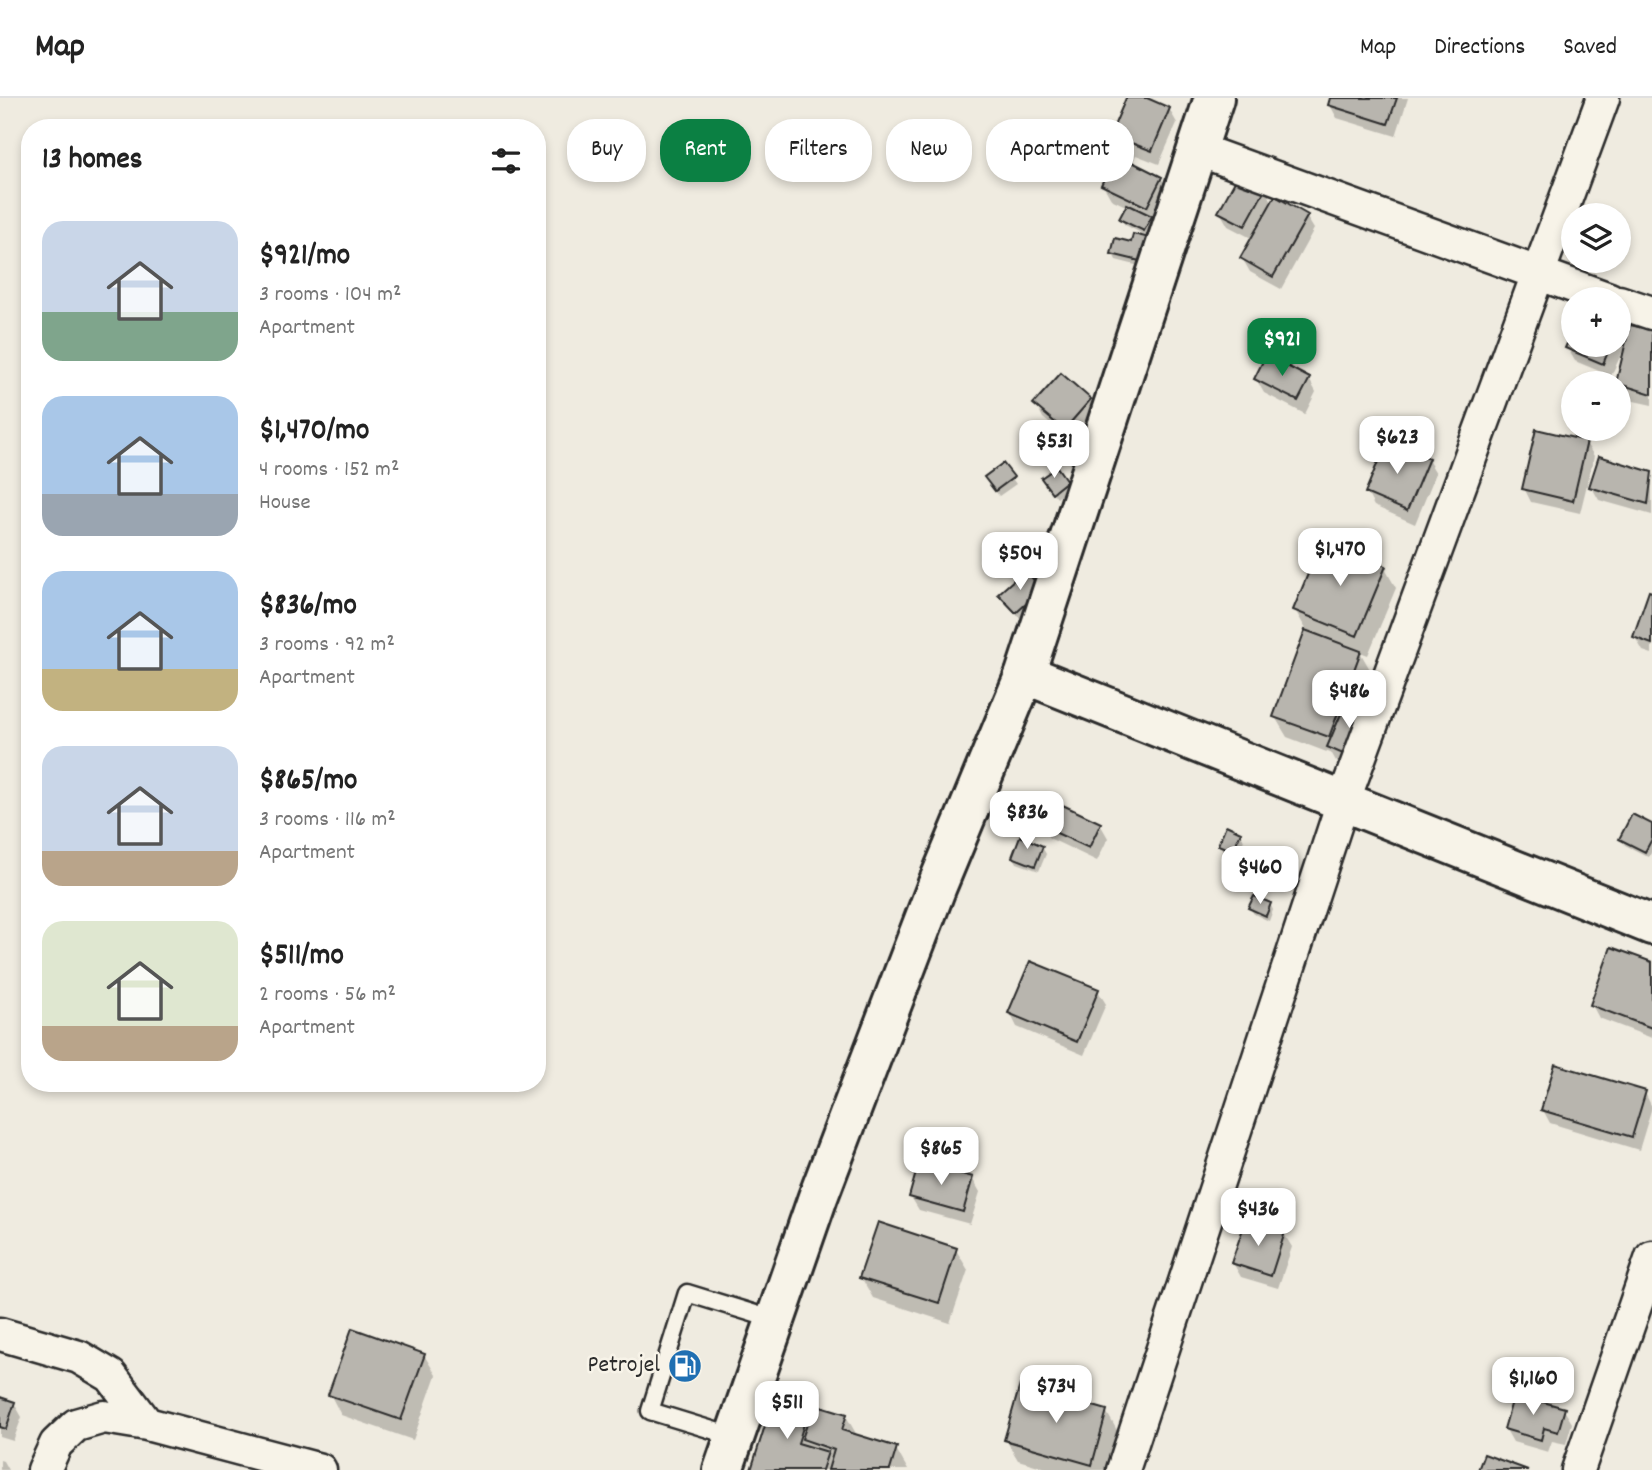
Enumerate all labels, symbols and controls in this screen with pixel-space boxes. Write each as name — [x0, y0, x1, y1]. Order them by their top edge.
text: Map — [35, 25, 85, 72]
text: Map — [1360, 31, 1396, 65]
text: Directions — [1434, 31, 1525, 65]
text: Saved — [1563, 31, 1617, 65]
chip: Buy — [567, 119, 646, 182]
chip: Rent — [660, 119, 751, 182]
chip: Filters — [765, 119, 872, 182]
chip: New — [886, 119, 972, 182]
chip: Apartment — [986, 119, 1134, 182]
text: 13 homes — [42, 140, 142, 183]
icon: filters — [487, 142, 525, 180]
map controls — [1561, 203, 1631, 441]
button: layers — [1561, 203, 1631, 273]
text: $921/mo — [259, 236, 350, 279]
icon: home — [98, 249, 182, 333]
text: 3 rooms · 104 m² — [259, 279, 401, 312]
button: + — [1561, 287, 1631, 357]
text: Apartment — [259, 312, 355, 345]
pin: $921 — [1241, 318, 1323, 378]
text: $921 — [1263, 324, 1301, 357]
button: − — [1561, 371, 1631, 441]
text: $1,470/mo — [259, 411, 369, 454]
pin: $623 — [1356, 416, 1438, 476]
pin: $531 — [1013, 420, 1095, 480]
text: $623 — [1375, 422, 1419, 455]
icon: home — [98, 424, 182, 508]
text: $531 — [1035, 426, 1073, 459]
text: 4 rooms · 152 m² — [259, 454, 399, 487]
text: House — [259, 487, 311, 520]
pin: $1,470 — [1283, 528, 1397, 588]
pin: $504 — [979, 532, 1061, 592]
text: $1,470 — [1314, 534, 1366, 567]
text: $504 — [998, 538, 1042, 571]
text: $836/mo — [259, 586, 357, 629]
icon: home — [98, 599, 182, 683]
text: 3 rooms · 92 m² — [259, 629, 395, 662]
text: Apartment — [259, 662, 355, 695]
pin: $486 — [1308, 670, 1390, 730]
text: $486 — [1328, 676, 1370, 709]
text: $865/mo — [259, 761, 357, 804]
icon: home — [98, 774, 182, 858]
pin: $836 — [986, 792, 1068, 851]
text: $836 — [1006, 797, 1048, 830]
text: 3 rooms · 116 m² — [259, 804, 396, 837]
text: Apartment — [259, 837, 355, 870]
pin: $460 — [1219, 846, 1301, 906]
text: $460 — [1237, 852, 1283, 885]
text: $511/mo — [259, 936, 344, 979]
icon: home — [98, 949, 182, 1033]
text: 2 rooms · 56 m² — [259, 979, 396, 1012]
text: Apartment — [259, 1012, 355, 1045]
pin: $865 — [900, 1128, 982, 1187]
text: $865 — [920, 1133, 962, 1166]
pin: $436 — [1217, 1188, 1299, 1248]
text: $436 — [1237, 1194, 1279, 1227]
fuel station icon: Petrojel — [666, 1347, 704, 1385]
place label: Petrojel — [588, 1349, 660, 1383]
pin: $1,160 — [1476, 1358, 1590, 1417]
text: $1,160 — [1508, 1363, 1558, 1396]
pin: $734 — [1015, 1366, 1097, 1425]
text: $734 — [1036, 1371, 1076, 1404]
pin: $511 — [746, 1382, 828, 1441]
text: $511 — [771, 1387, 803, 1420]

